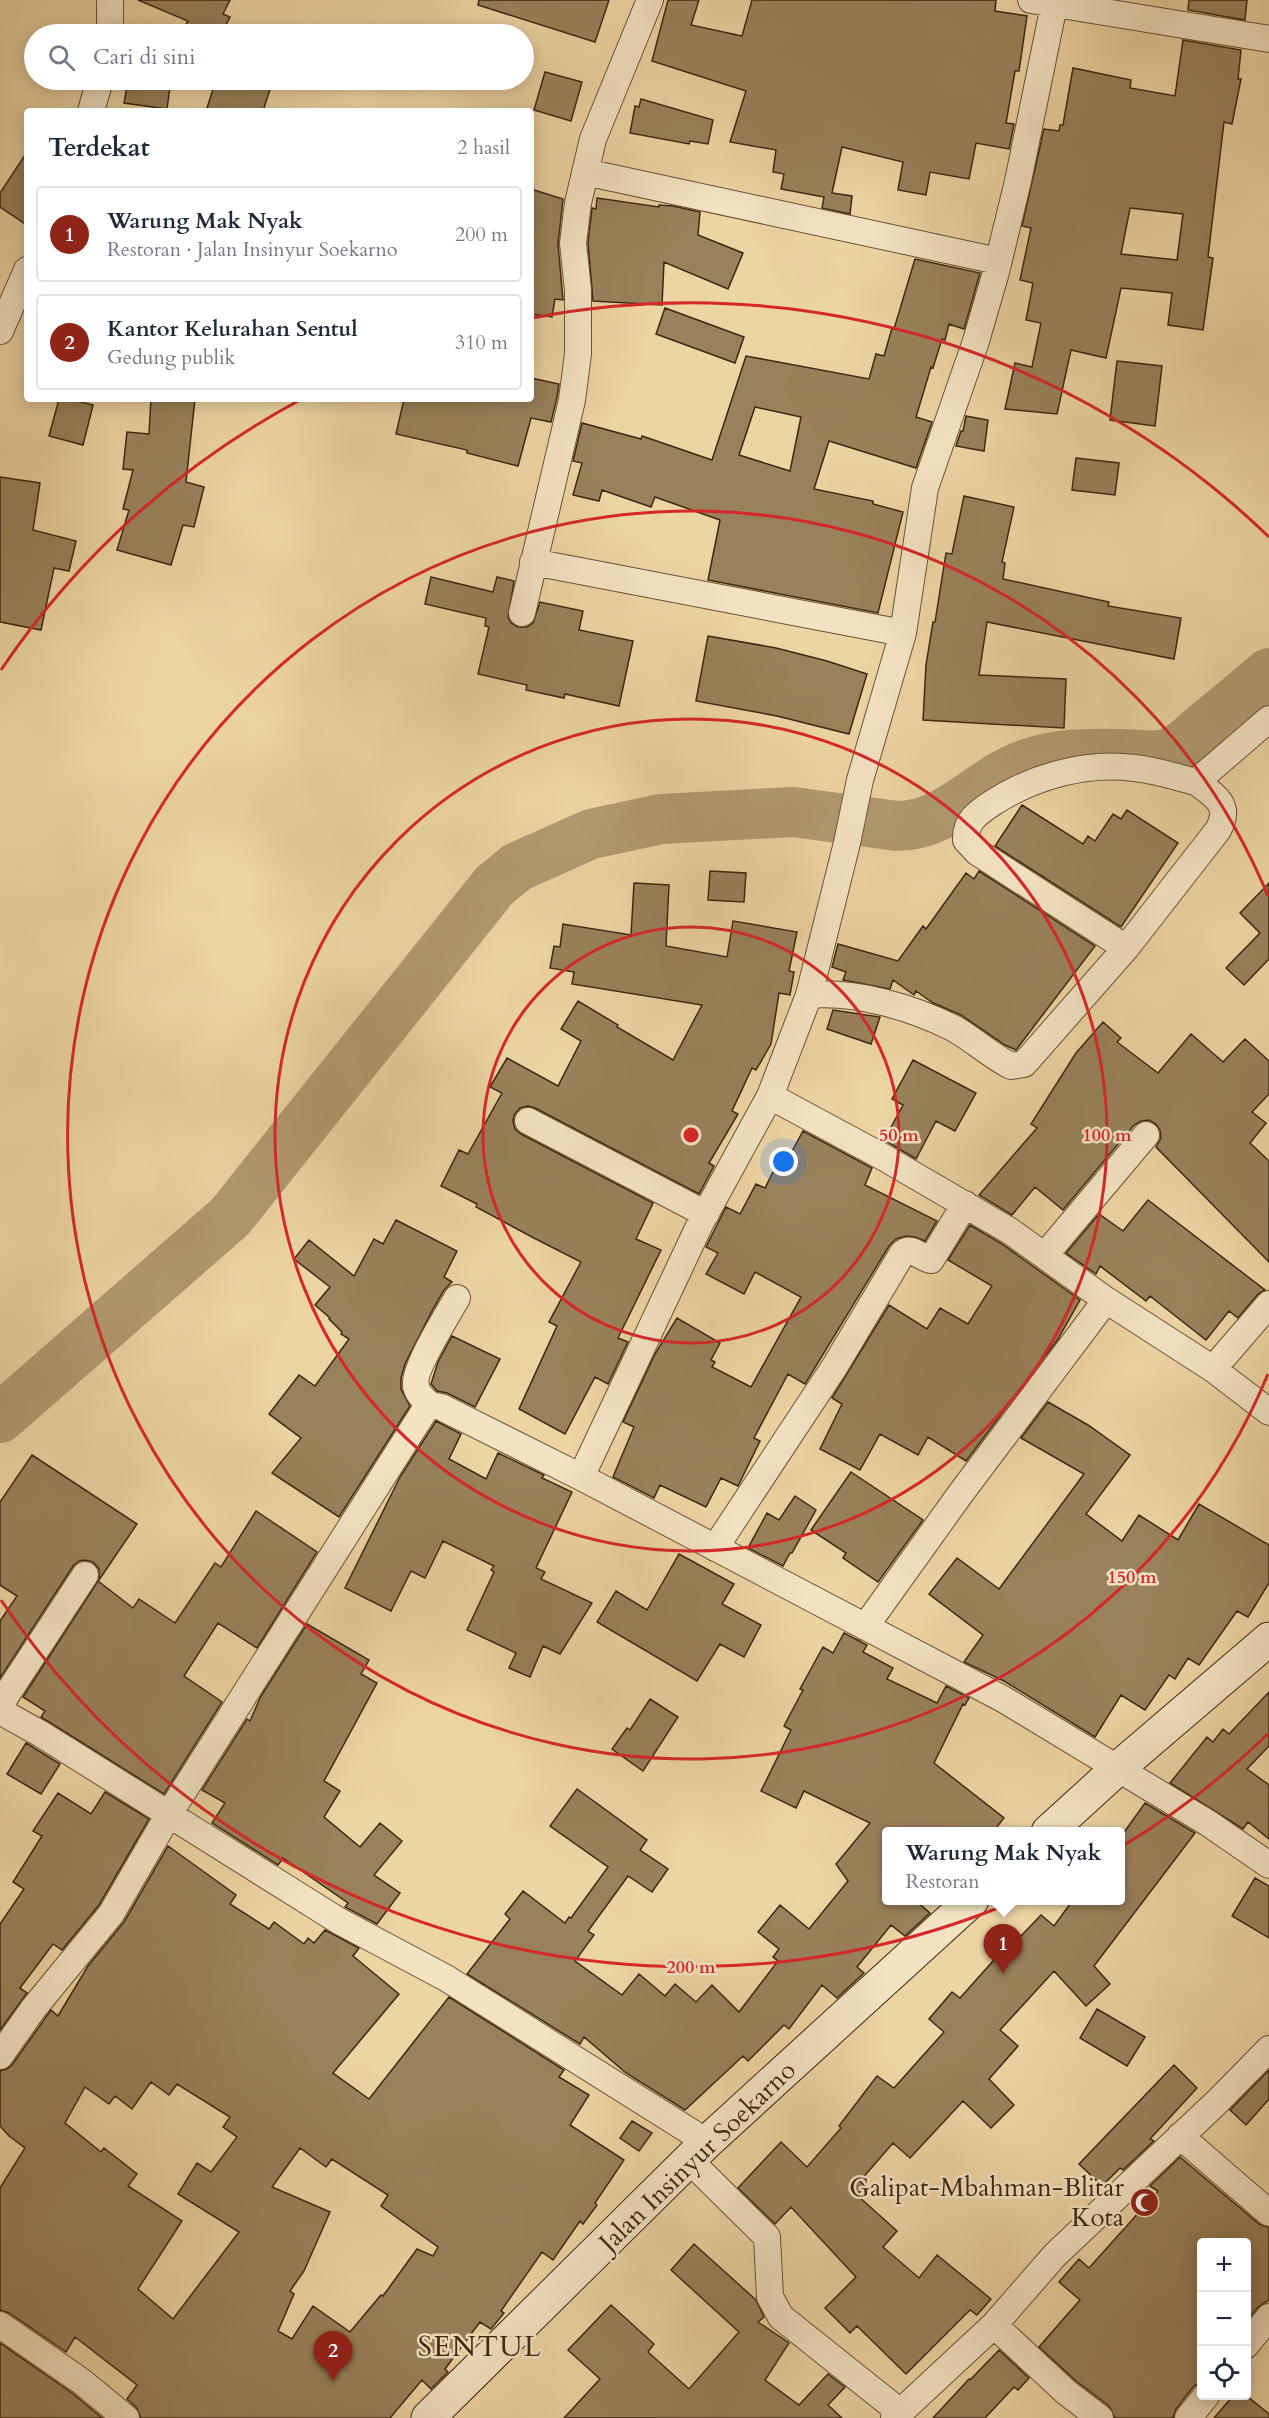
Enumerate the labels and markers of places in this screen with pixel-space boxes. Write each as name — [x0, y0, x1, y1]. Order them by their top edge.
centre of rings — [681, 1125, 701, 1145]
pin: 1 — [984, 1924, 1022, 1974]
place label: Galipat-Mbahman-Blitar Kota — [849, 2170, 1125, 2235]
mosque icon: Galipat-Mbahman-Blitar Kota — [1129, 2186, 1161, 2218]
pin: 2 — [314, 2332, 352, 2381]

